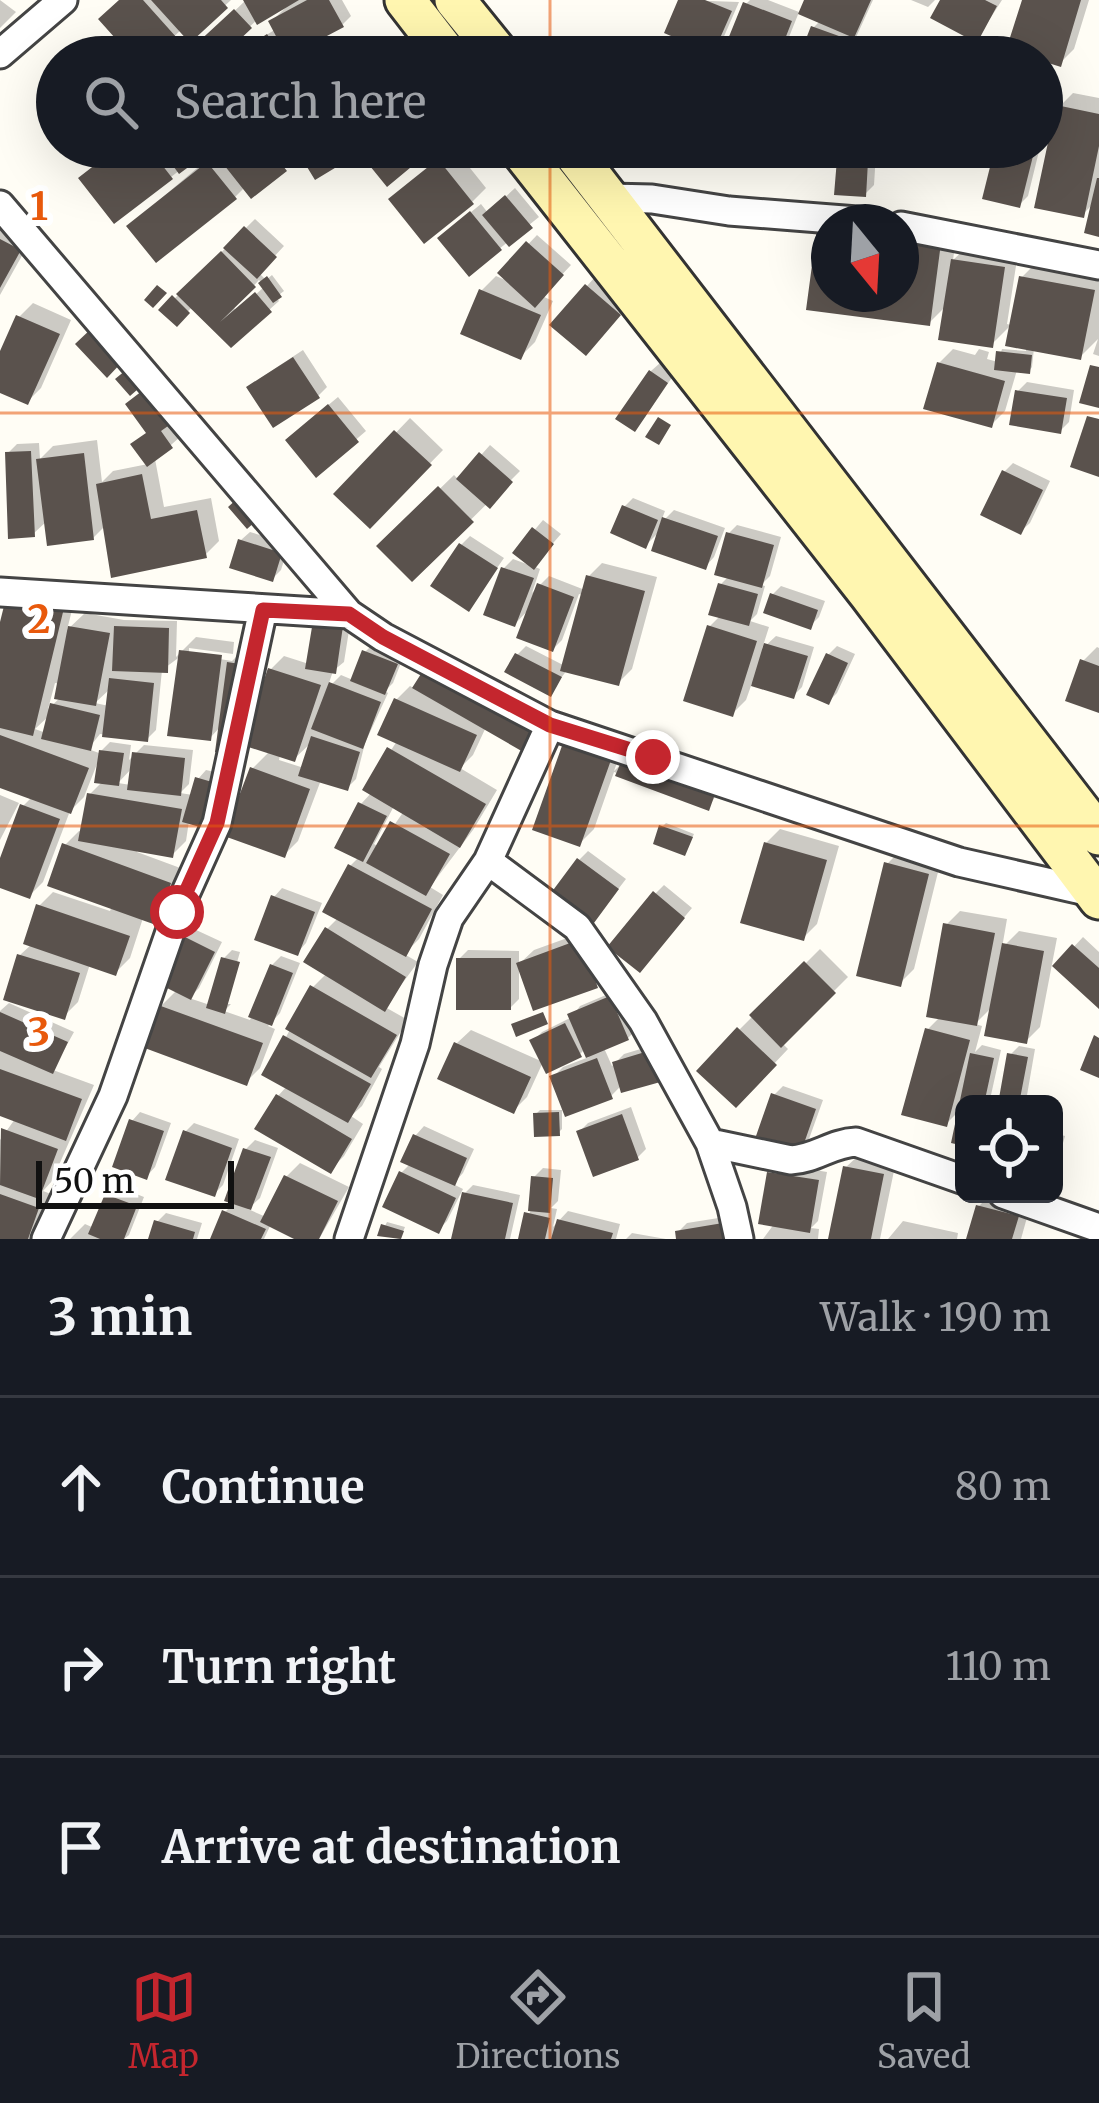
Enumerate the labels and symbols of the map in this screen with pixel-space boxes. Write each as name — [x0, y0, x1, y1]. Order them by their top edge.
text: 1 — [30, 182, 48, 231]
north arrow — [811, 204, 919, 312]
text: 2 — [28, 595, 50, 644]
route end — [626, 730, 680, 784]
route start — [150, 885, 204, 939]
text: 3 — [28, 1008, 50, 1057]
scale bar — [36, 1155, 234, 1208]

